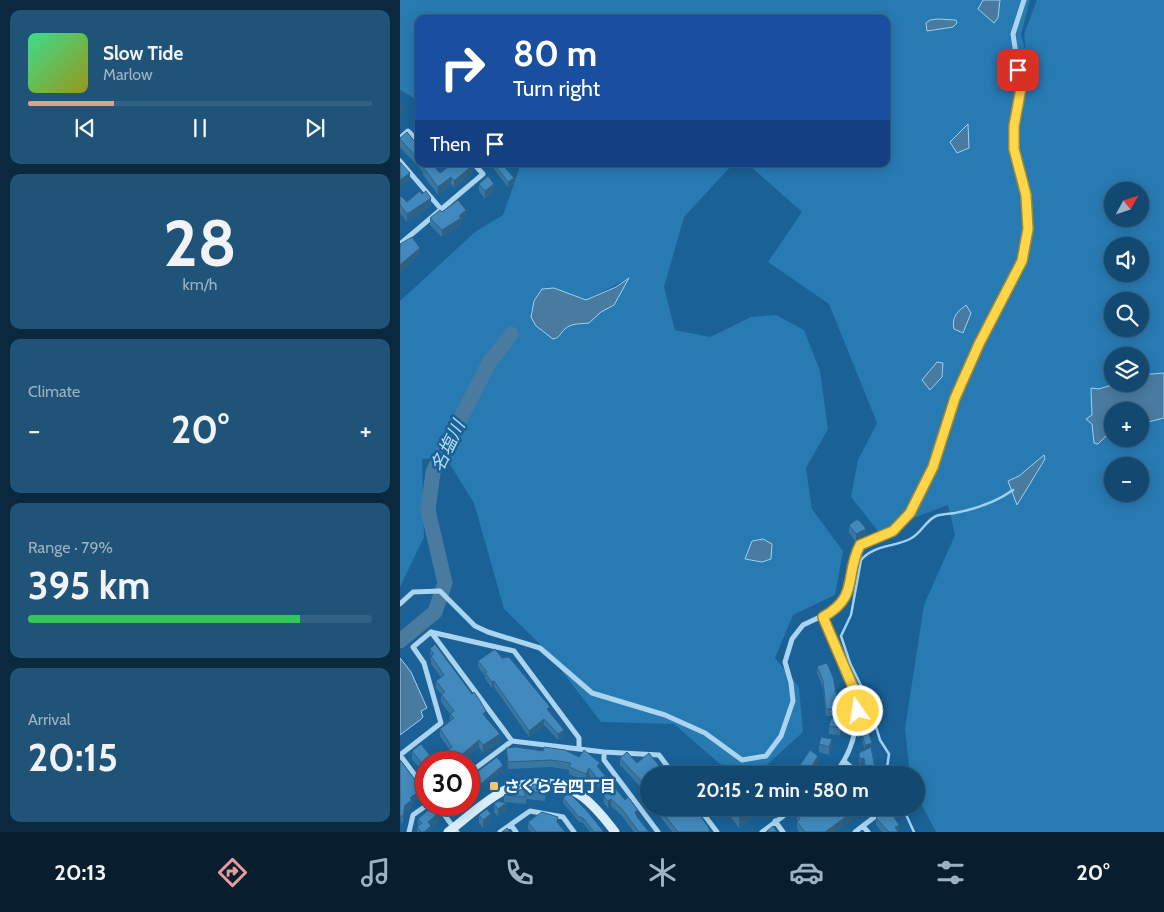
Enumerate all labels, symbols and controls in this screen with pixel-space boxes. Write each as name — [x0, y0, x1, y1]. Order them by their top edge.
text: 80 m — [513, 32, 597, 75]
icon: right — [430, 35, 495, 100]
text: Slow Tide — [103, 42, 183, 65]
pin — [997, 49, 1039, 91]
icon: arrive — [1004, 56, 1032, 84]
text: Marlow — [103, 65, 153, 84]
text: Turn right — [513, 75, 600, 102]
icon: previous — [71, 114, 99, 142]
icon: pause — [186, 114, 214, 142]
icon: next — [301, 114, 329, 142]
icon: arrive — [481, 130, 509, 158]
text: Then — [430, 133, 471, 156]
north arrow — [1104, 182, 1149, 228]
map controls — [1104, 182, 1149, 502]
text: 28 — [163, 203, 237, 282]
button: sound — [1104, 237, 1149, 282]
text: km/h — [182, 275, 218, 294]
button: search — [1104, 292, 1149, 337]
button: layers — [1104, 347, 1149, 392]
text: Climate — [28, 382, 80, 401]
button: + — [1104, 402, 1149, 447]
text: 20° — [171, 406, 229, 453]
text: − — [28, 413, 40, 447]
text: + — [360, 413, 372, 447]
water label: 名塩川 — [426, 415, 471, 475]
button: − — [1104, 457, 1149, 502]
text: Range · 79% — [28, 538, 113, 557]
text: 395 km — [28, 562, 150, 609]
position arrow — [831, 684, 883, 736]
text: Arrival — [28, 710, 71, 729]
text: 20:15 — [28, 734, 118, 781]
speed limit sign: 30 — [415, 751, 480, 816]
place label: さくら台四丁目 — [504, 777, 616, 796]
text: 20:15 · 2 min · 580 m — [696, 779, 869, 802]
marker: さくら台四丁目 — [488, 780, 500, 792]
icon: directions — [215, 855, 250, 890]
icon: music — [358, 855, 393, 890]
icon: phone — [502, 855, 537, 890]
icon: climate — [645, 855, 680, 890]
icon: car — [789, 855, 824, 890]
icon: filters — [933, 855, 968, 890]
text: 20:13 — [54, 859, 106, 886]
text: 20° — [1076, 859, 1110, 886]

